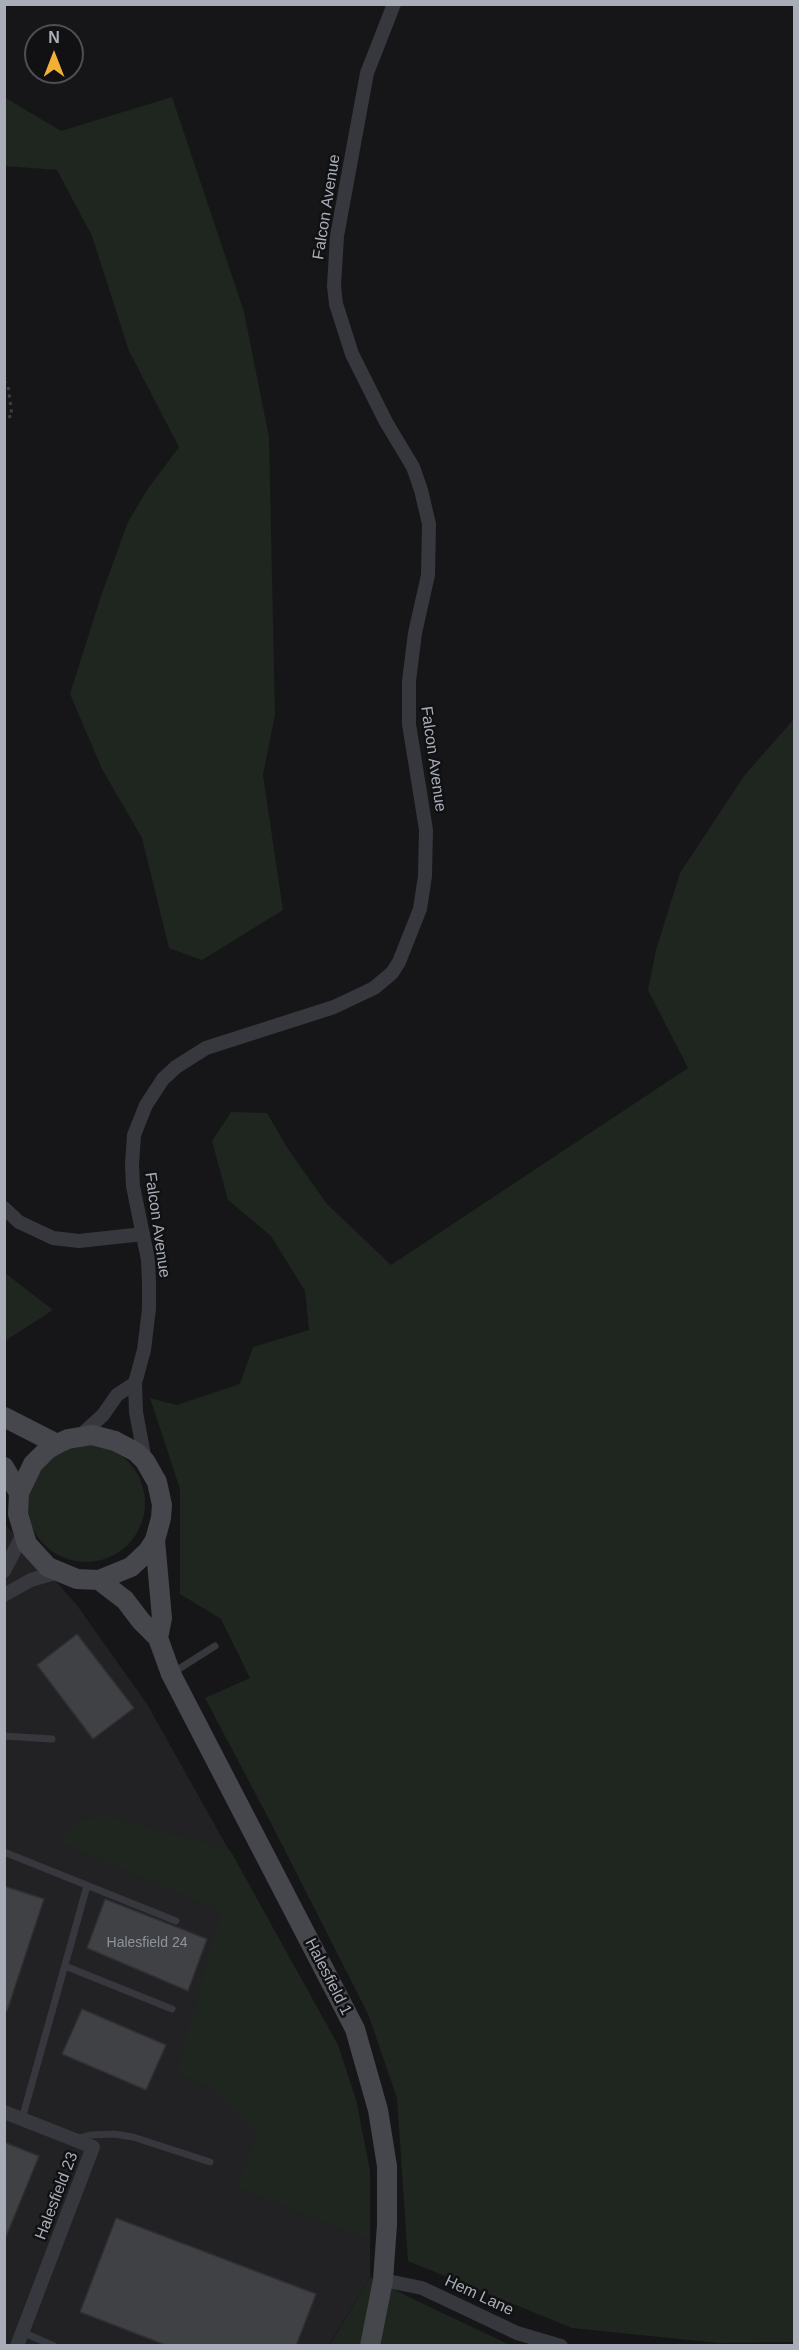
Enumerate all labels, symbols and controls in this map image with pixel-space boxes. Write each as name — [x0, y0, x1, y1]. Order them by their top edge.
north arrow — [24, 24, 84, 84]
text: N — [48, 29, 60, 46]
street label: Falcon Avenue — [309, 153, 345, 261]
street label: Falcon Avenue — [416, 705, 450, 813]
street label: Falcon Avenue — [140, 1171, 174, 1279]
house number: Halesfield 24 — [107, 1935, 187, 1951]
street label: Halesfield 1 — [300, 1935, 356, 2019]
street label: Halesfield 23 — [31, 2149, 83, 2243]
street label: Hem Lane — [441, 2272, 517, 2320]

